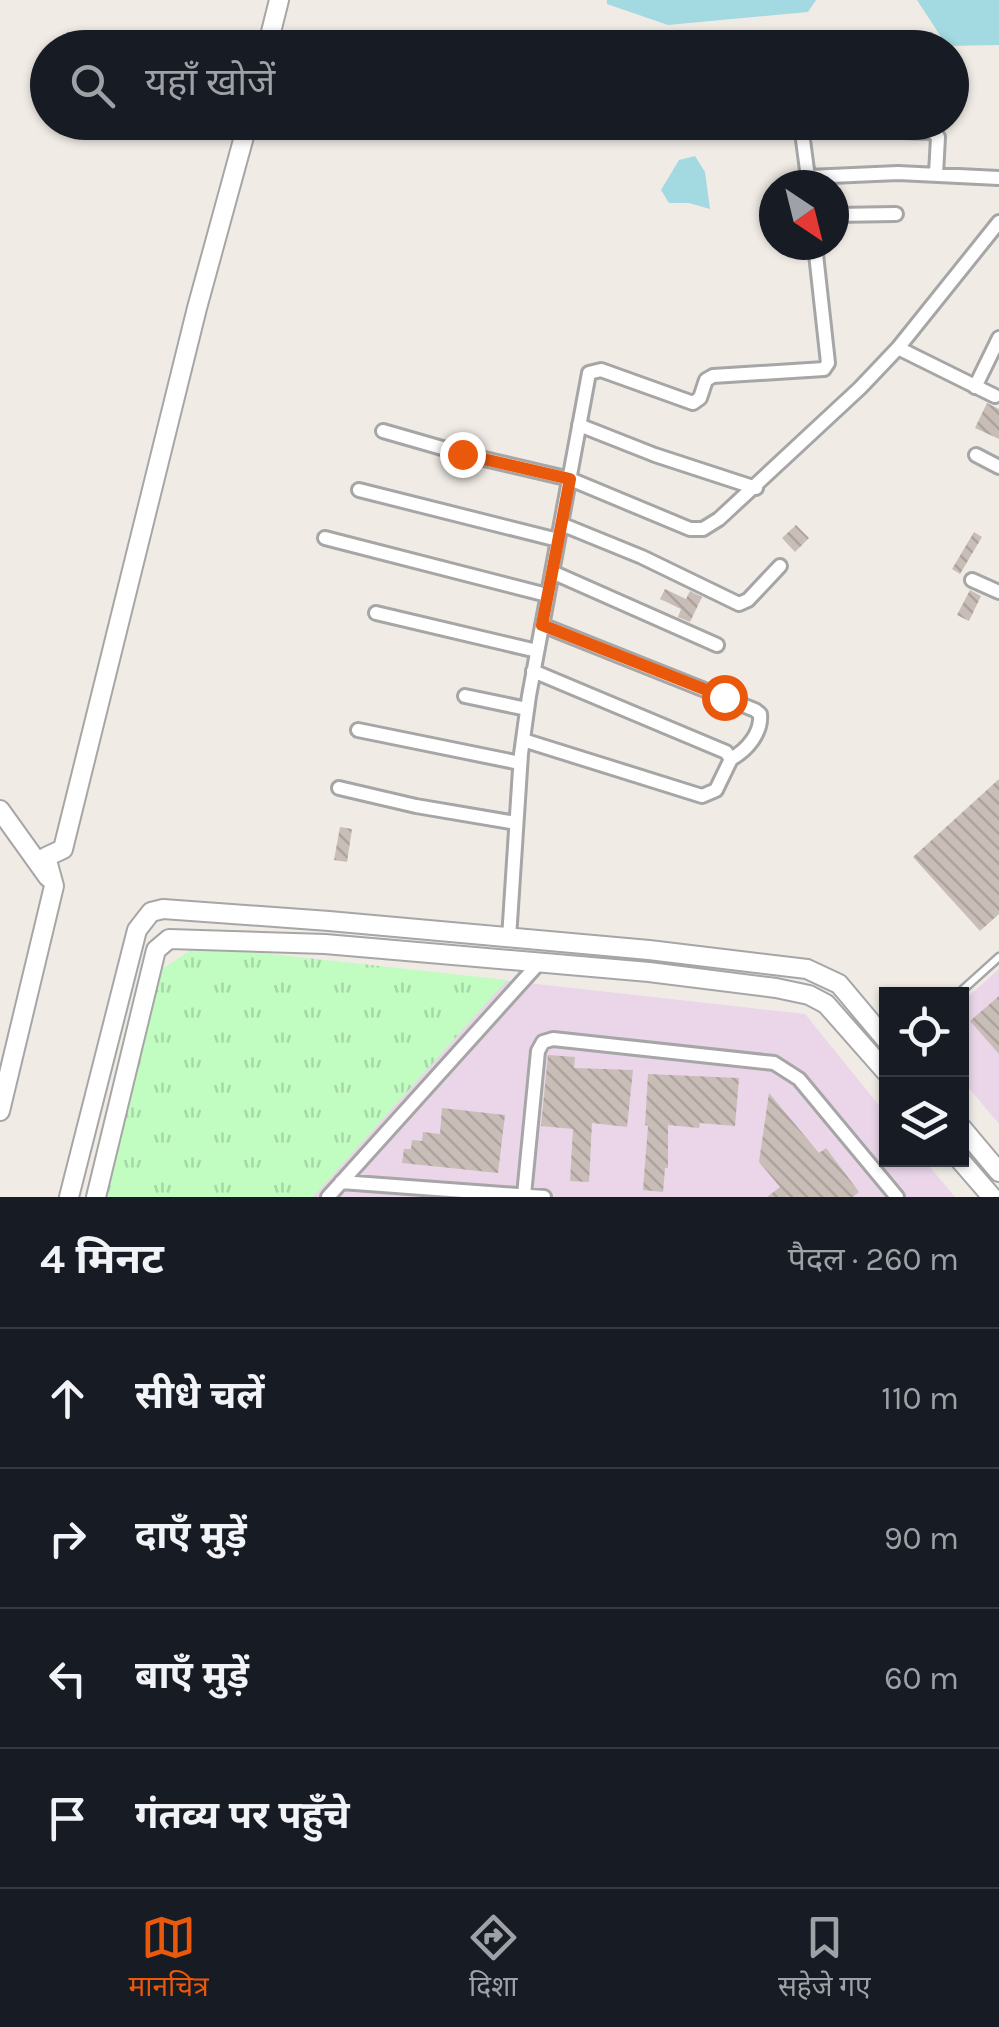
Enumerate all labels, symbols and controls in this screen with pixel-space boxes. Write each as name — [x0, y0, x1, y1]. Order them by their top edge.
search box — [30, 30, 969, 140]
icon: search — [65, 58, 120, 113]
text: यहाँ खोजें — [145, 60, 275, 105]
north arrow — [759, 170, 849, 260]
route end — [440, 432, 486, 478]
route start — [702, 675, 748, 721]
map controls — [879, 987, 969, 1167]
button: locate — [879, 987, 969, 1077]
button: layers — [879, 1077, 969, 1167]
text: 4 मिनट — [40, 1234, 164, 1284]
text: पैदल · 260 m — [788, 1241, 959, 1278]
icon: ahead — [40, 1371, 95, 1426]
text: सीधे चलें — [135, 1373, 264, 1418]
text: 110 m — [881, 1380, 959, 1417]
icon: right — [40, 1511, 95, 1566]
text: दाएँ मुड़ें — [135, 1513, 247, 1558]
text: 90 m — [884, 1520, 959, 1557]
icon: left — [40, 1651, 95, 1706]
text: बाएँ मुड़ें — [135, 1653, 249, 1698]
text: 60 m — [884, 1660, 959, 1697]
icon: arrive — [40, 1791, 95, 1846]
text: गंतव्य पर पहुँचे — [135, 1793, 350, 1838]
tab: मानचित्र — [129, 1910, 209, 2007]
tab: दिशा — [466, 1910, 521, 2007]
tab: सहेजे गए — [778, 1910, 870, 2007]

